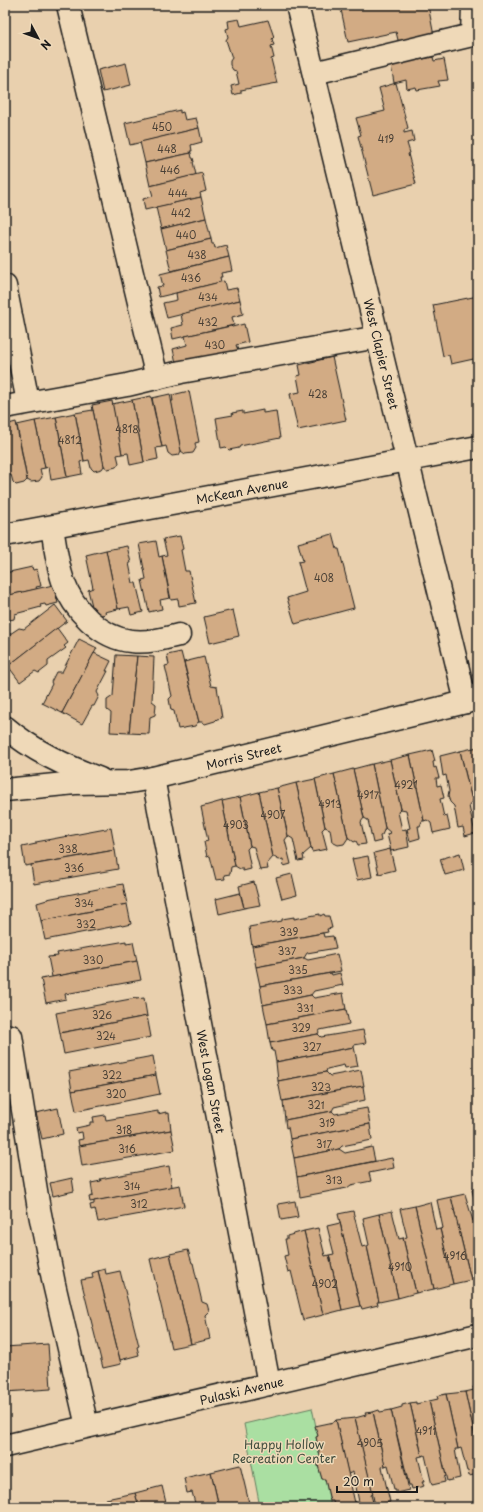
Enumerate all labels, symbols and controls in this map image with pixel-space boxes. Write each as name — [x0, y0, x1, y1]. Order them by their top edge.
north arrow — [18, 18, 58, 58]
text: N — [36, 36, 55, 54]
house number: 450 — [152, 119, 172, 134]
house number: 419 — [378, 131, 394, 146]
house number: 448 — [157, 141, 177, 156]
house number: 446 — [160, 162, 180, 177]
house number: 444 — [168, 185, 188, 200]
house number: 442 — [171, 205, 191, 220]
house number: 440 — [176, 227, 196, 242]
house number: 438 — [187, 247, 207, 262]
house number: 436 — [181, 270, 201, 285]
house number: 434 — [198, 289, 218, 304]
street label: West Clapier Street — [359, 297, 404, 411]
house number: 432 — [198, 314, 218, 329]
house number: 430 — [205, 337, 225, 352]
house number: 428 — [308, 386, 328, 401]
house number: 4818 — [115, 421, 139, 436]
house number: 4812 — [58, 432, 82, 447]
street label: McKean Avenue — [195, 473, 290, 508]
house number: 408 — [314, 570, 334, 585]
street label: Morris Street — [204, 738, 283, 774]
house number: 4921 — [394, 777, 418, 792]
house number: 4917 — [357, 787, 380, 802]
house number: 4913 — [318, 796, 342, 811]
house number: 4907 — [261, 807, 286, 822]
house number: 4903 — [223, 817, 249, 832]
house number: 338 — [58, 841, 78, 856]
house number: 336 — [64, 860, 84, 875]
house number: 334 — [74, 895, 94, 910]
house number: 332 — [76, 916, 96, 931]
house number: 339 — [280, 924, 299, 939]
house number: 337 — [278, 943, 297, 958]
house number: 330 — [83, 952, 103, 967]
house number: 335 — [288, 962, 308, 977]
house number: 333 — [283, 982, 303, 997]
house number: 331 — [297, 1000, 314, 1015]
house number: 326 — [92, 1007, 112, 1022]
house number: 329 — [291, 1020, 311, 1035]
house number: 324 — [96, 1028, 116, 1043]
street label: West Logan Street — [192, 1028, 230, 1135]
house number: 327 — [303, 1039, 322, 1054]
house number: 322 — [102, 1067, 122, 1082]
house number: 323 — [311, 1079, 331, 1094]
house number: 320 — [106, 1086, 126, 1101]
house number: 321 — [307, 1097, 325, 1112]
house number: 319 — [319, 1115, 335, 1130]
house number: 318 — [116, 1122, 132, 1137]
house number: 317 — [316, 1136, 332, 1151]
house number: 316 — [118, 1141, 136, 1156]
house number: 313 — [325, 1172, 343, 1187]
house number: 314 — [123, 1178, 141, 1193]
house number: 312 — [130, 1196, 148, 1211]
house number: 4916 — [443, 1248, 467, 1263]
house number: 4910 — [388, 1259, 412, 1274]
house number: 4902 — [312, 1276, 338, 1291]
street label: Pulaski Avenue — [198, 1372, 286, 1409]
house number: 4911 — [416, 1423, 436, 1438]
park label: Happy Hollow Recreation Center — [232, 1435, 336, 1467]
house number: 4905 — [357, 1435, 383, 1450]
scale bar — [337, 1468, 417, 1494]
text: 20 m — [343, 1472, 374, 1490]

